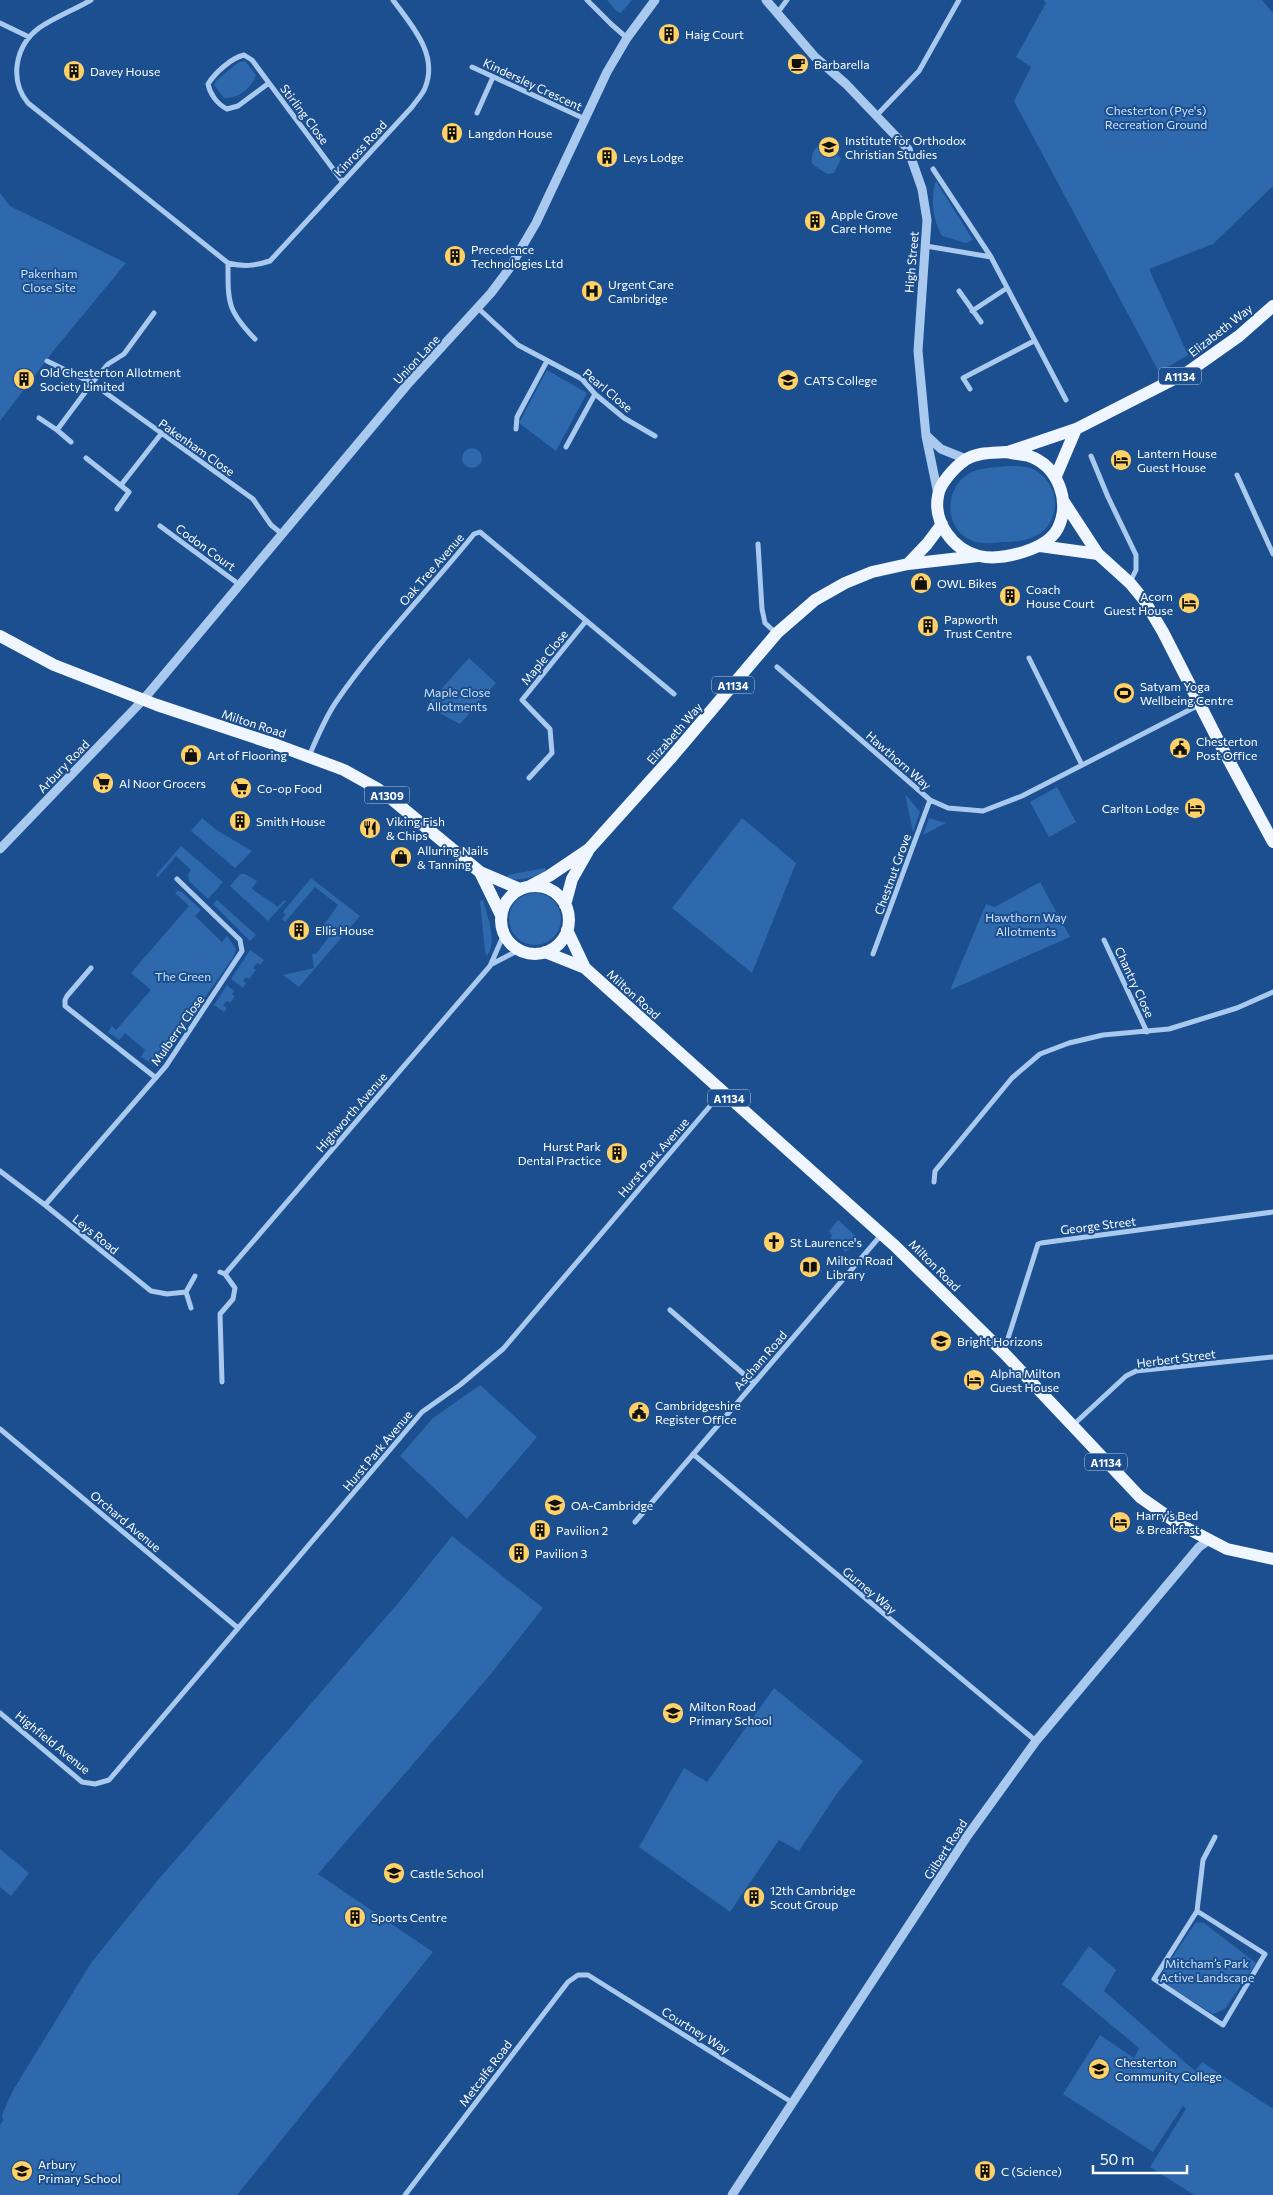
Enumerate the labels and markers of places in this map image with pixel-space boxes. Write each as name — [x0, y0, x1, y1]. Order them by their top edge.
building icon: Haig Court — [657, 22, 681, 46]
place label: Haig Court — [685, 27, 744, 41]
cafe icon: Barbarella — [786, 52, 810, 76]
place label: Barbarella — [814, 57, 869, 71]
building icon: Davey House — [62, 59, 86, 83]
place label: Davey House — [90, 64, 160, 78]
building icon: Langdon House — [440, 121, 464, 145]
place label: Langdon House — [468, 126, 552, 140]
place label: Institute for Orthodox Christian Studies — [845, 133, 967, 161]
school or university icon: Institute for Orthodox Christian Studies — [817, 135, 841, 159]
building icon: Leys Lodge — [595, 145, 619, 169]
place label: Leys Lodge — [623, 150, 684, 164]
place label: Apple Grove Care Home — [831, 207, 898, 235]
building icon: Apple Grove Care Home — [803, 209, 827, 233]
place label: Precedence Technologies Ltd — [471, 242, 563, 270]
building icon: Precedence Technologies Ltd — [443, 244, 467, 268]
place label: Urgent Care Cambridge — [608, 277, 674, 305]
hospital icon: Urgent Care Cambridge — [580, 279, 604, 303]
place label: Old Chesterton Allotment Society Limited — [40, 365, 181, 393]
building icon: Old Chesterton Allotment Society Limited — [12, 367, 36, 391]
school or university icon: CATS College — [776, 368, 800, 392]
place label: CATS College — [804, 373, 877, 387]
place label: Lantern House Guest House — [1137, 446, 1217, 474]
hotel icon: Lantern House Guest House — [1109, 448, 1133, 472]
shop icon: OWL Bikes — [909, 571, 933, 595]
place label: OWL Bikes — [937, 576, 997, 590]
place label: Coach House Court — [1026, 582, 1095, 610]
building icon: Coach House Court — [998, 584, 1022, 608]
place label: Acorn Guest House — [1104, 589, 1173, 617]
hotel icon: Acorn Guest House — [1177, 591, 1201, 615]
place label: Papworth Trust Centre — [944, 612, 1012, 640]
building icon: Papworth Trust Centre — [916, 614, 940, 638]
place label: Satyam Yoga Wellbeing Centre — [1140, 679, 1233, 707]
sports icon: Satyam Yoga Wellbeing Centre — [1112, 681, 1136, 705]
place label: Chesterton Post Office — [1196, 734, 1258, 762]
public building icon: Chesterton Post Office — [1168, 736, 1192, 760]
shop icon: Art of Flooring — [179, 743, 203, 767]
place label: Art of Flooring — [207, 748, 287, 762]
supermarket icon: Al Noor Grocers — [91, 771, 115, 795]
place label: Al Noor Grocers — [119, 776, 206, 790]
supermarket icon: Co-op Food — [229, 776, 253, 800]
place label: Co-op Food — [257, 781, 322, 795]
hotel icon: Carlton Lodge — [1183, 796, 1207, 820]
place label: Carlton Lodge — [1102, 801, 1179, 815]
building icon: Smith House — [228, 809, 252, 833]
place label: Smith House — [256, 814, 325, 828]
place label: Viking Fish & Chips — [386, 814, 445, 842]
restaurant icon: Viking Fish & Chips — [358, 816, 382, 840]
place label: Alluring Nails & Tanning — [417, 843, 489, 871]
shop icon: Alluring Nails & Tanning — [389, 845, 413, 869]
building icon: Ellis House — [287, 918, 311, 942]
place label: Ellis House — [315, 923, 374, 937]
place label: Hurst Park Dental Practice — [518, 1139, 601, 1167]
building icon: Hurst Park Dental Practice — [605, 1141, 629, 1165]
church icon: St Laurence's — [762, 1230, 786, 1254]
place label: St Laurence's — [790, 1235, 862, 1249]
place label: Milton Road Library — [826, 1253, 893, 1281]
library icon: Milton Road Library — [798, 1255, 822, 1279]
school or university icon: Bright Horizons — [929, 1329, 953, 1353]
place label: Bright Horizons — [957, 1334, 1043, 1348]
place label: Alpha Milton Guest House — [990, 1366, 1060, 1394]
hotel icon: Alpha Milton Guest House — [962, 1368, 986, 1392]
place label: Cambridgeshire Register Office — [655, 1398, 741, 1426]
public building icon: Cambridgeshire Register Office — [627, 1400, 651, 1424]
school or university icon: OA-Cambridge — [543, 1493, 567, 1517]
place label: OA-Cambridge — [571, 1498, 653, 1512]
place label: Harry's Bed & Breakfast — [1136, 1508, 1200, 1536]
hotel icon: Harry's Bed & Breakfast — [1108, 1510, 1132, 1534]
building icon: Pavilion 2 — [528, 1518, 552, 1542]
place label: Pavilion 2 — [556, 1523, 608, 1537]
building icon: Pavilion 3 — [507, 1541, 531, 1565]
place label: Pavilion 3 — [535, 1546, 587, 1560]
place label: Milton Road Primary School — [689, 1699, 772, 1727]
school or university icon: Milton Road Primary School — [661, 1701, 685, 1725]
school or university icon: Castle School — [382, 1861, 406, 1885]
place label: Castle School — [410, 1866, 484, 1880]
place label: 12th Cambridge Scout Group — [770, 1883, 855, 1911]
building icon: 12th Cambridge Scout Group — [742, 1885, 766, 1909]
building icon: Sports Centre — [343, 1905, 367, 1929]
place label: Sports Centre — [371, 1910, 447, 1924]
place label: Chesterton Community College — [1115, 2055, 1222, 2083]
school or university icon: Chesterton Community College — [1087, 2057, 1111, 2081]
place label: Arbury Primary School — [38, 2157, 121, 2185]
school or university icon: Arbury Primary School — [10, 2159, 34, 2183]
building icon: C (Science) — [973, 2159, 997, 2183]
place label: C (Science) — [1001, 2164, 1062, 2178]

